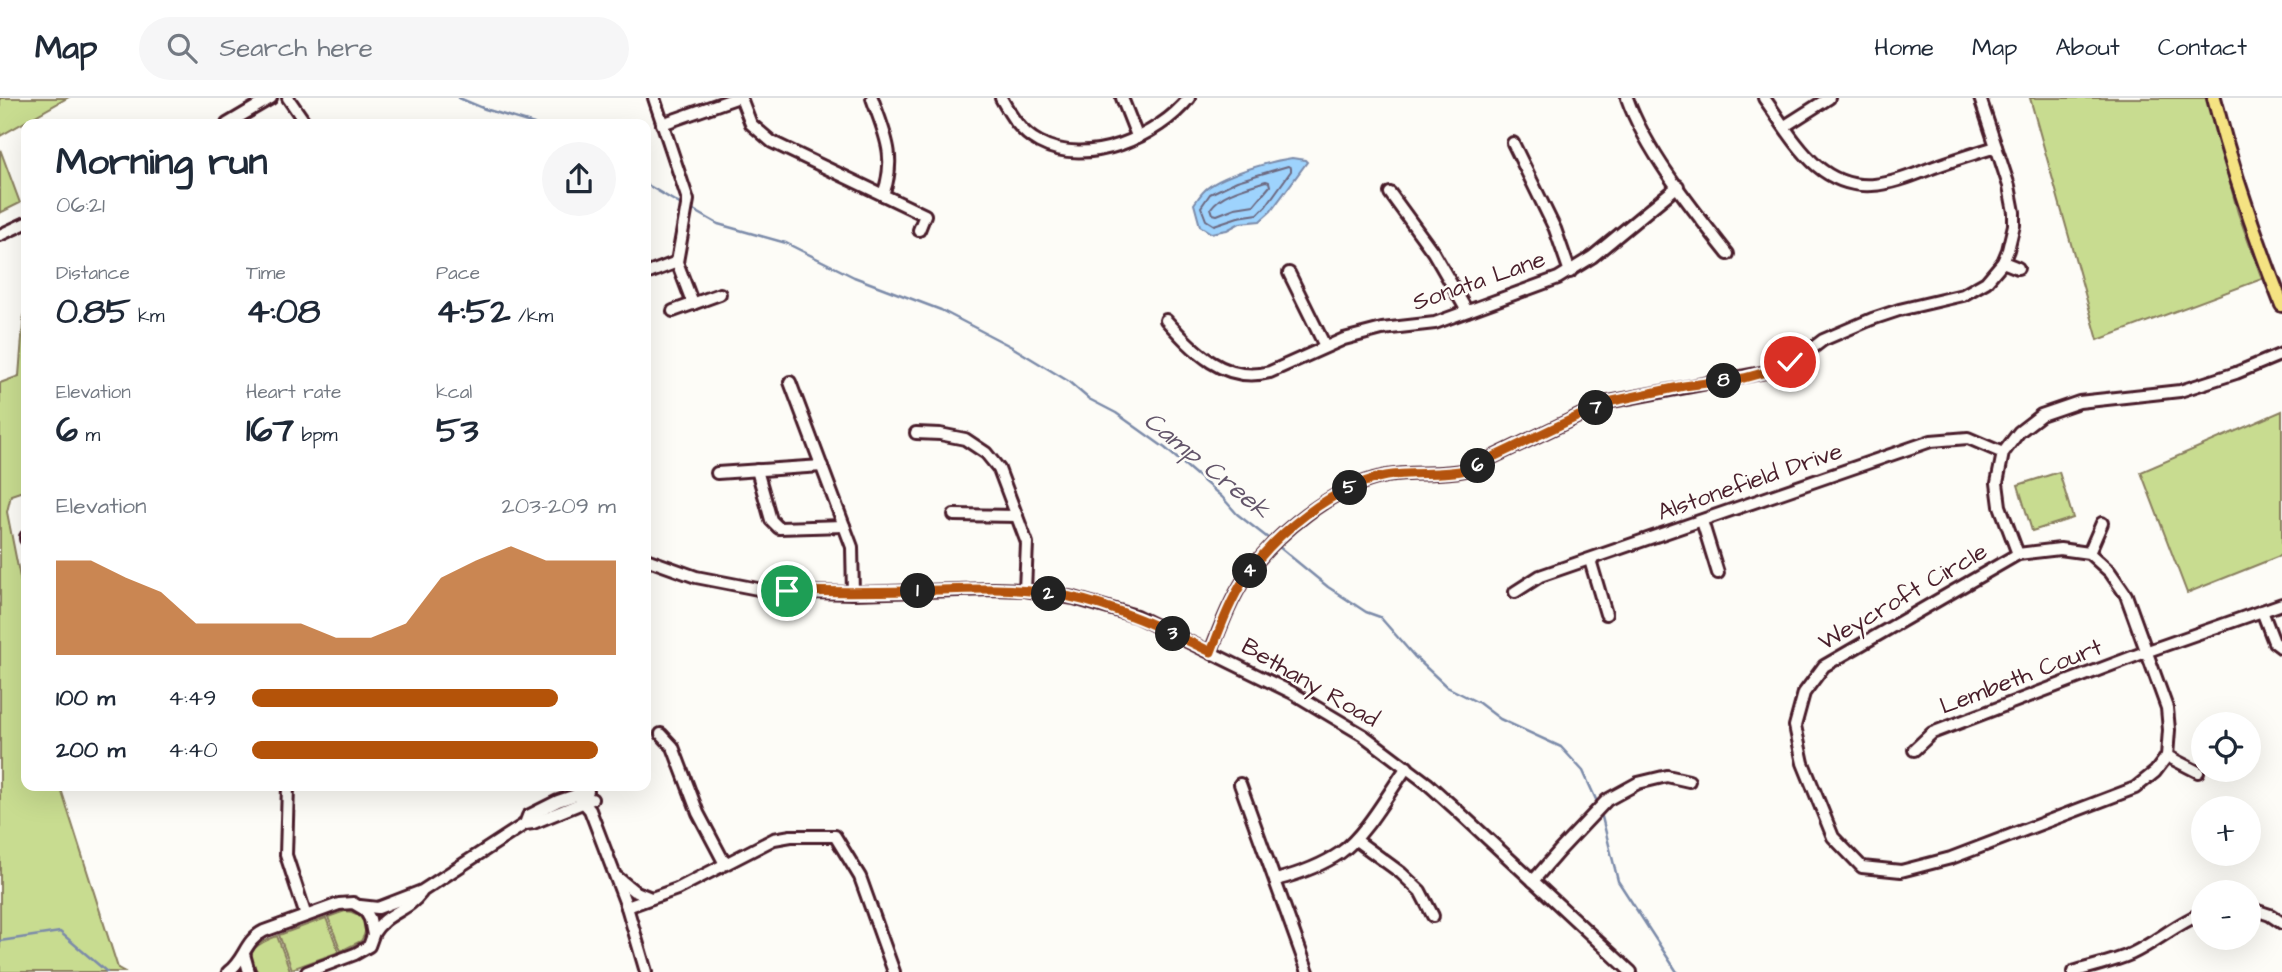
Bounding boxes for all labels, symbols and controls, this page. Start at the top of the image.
search box [139,17,629,80]
text: Map [35,25,97,71]
icon: search [163,29,201,67]
text: Search here [219,30,373,66]
text: Home [1874,31,1934,65]
text: Map [1972,31,2017,65]
text: About [2055,31,2120,65]
text: Contact [2158,31,2247,65]
text: Morning run [56,137,268,189]
button: share [542,142,616,216]
text: 06:21 [56,189,105,221]
street label: Sonata Lane [1408,242,1550,320]
text: Distance [56,260,130,287]
text: Time [246,260,286,287]
text: Pace [436,260,480,287]
text: 0.85 [56,287,130,336]
text: 4:08 [246,287,320,336]
text: 4:52 [436,287,510,336]
text: km [130,303,165,330]
text: /km [510,303,553,330]
pin [1760,332,1820,392]
icon: check [1771,343,1809,381]
pin: 8 [1706,364,1742,398]
text: 8 [1717,367,1730,394]
text: Elevation [56,379,131,406]
text: Heart rate [246,379,341,406]
text: kcal [436,379,472,406]
pin: 7 [1578,390,1614,426]
text: 7 [1590,394,1601,421]
water label: Camp Creek [1136,403,1279,528]
text: 6 [56,406,78,455]
text: 167 [246,406,294,455]
text: 53 [436,406,479,455]
text: m [78,422,100,449]
text: bpm [294,422,338,449]
street label: Alstonefield Drive [1653,434,1847,530]
pin: 6 [1460,448,1496,484]
text: 6 [1472,452,1483,479]
pin: 5 [1332,470,1368,506]
text: 5 [1343,474,1356,501]
text: Elevation [56,490,147,522]
text: 203–209 m [502,490,616,522]
street label: Weycroft Circle [1812,535,1994,660]
pin: 4 [1232,554,1268,588]
text: 4 [1243,557,1256,584]
pin [757,561,817,621]
icon: arrive [768,572,806,610]
pin: 1 [900,574,936,608]
pin: 2 [1032,576,1066,612]
text: 1 [916,577,919,604]
text: 2 [1043,580,1054,607]
pin: 3 [1156,616,1190,652]
text: 3 [1168,620,1177,647]
street label: Bethany Road [1234,630,1385,737]
street label: Lembeth Court [1935,630,2107,724]
text: 100 m [56,682,115,714]
text: 4:49 [168,682,216,714]
map controls [2191,712,2261,950]
button: locate [2191,712,2261,782]
text: 200 m [56,734,125,766]
text: 4:40 [168,734,218,766]
button: + [2191,796,2261,866]
button: − [2191,880,2261,950]

